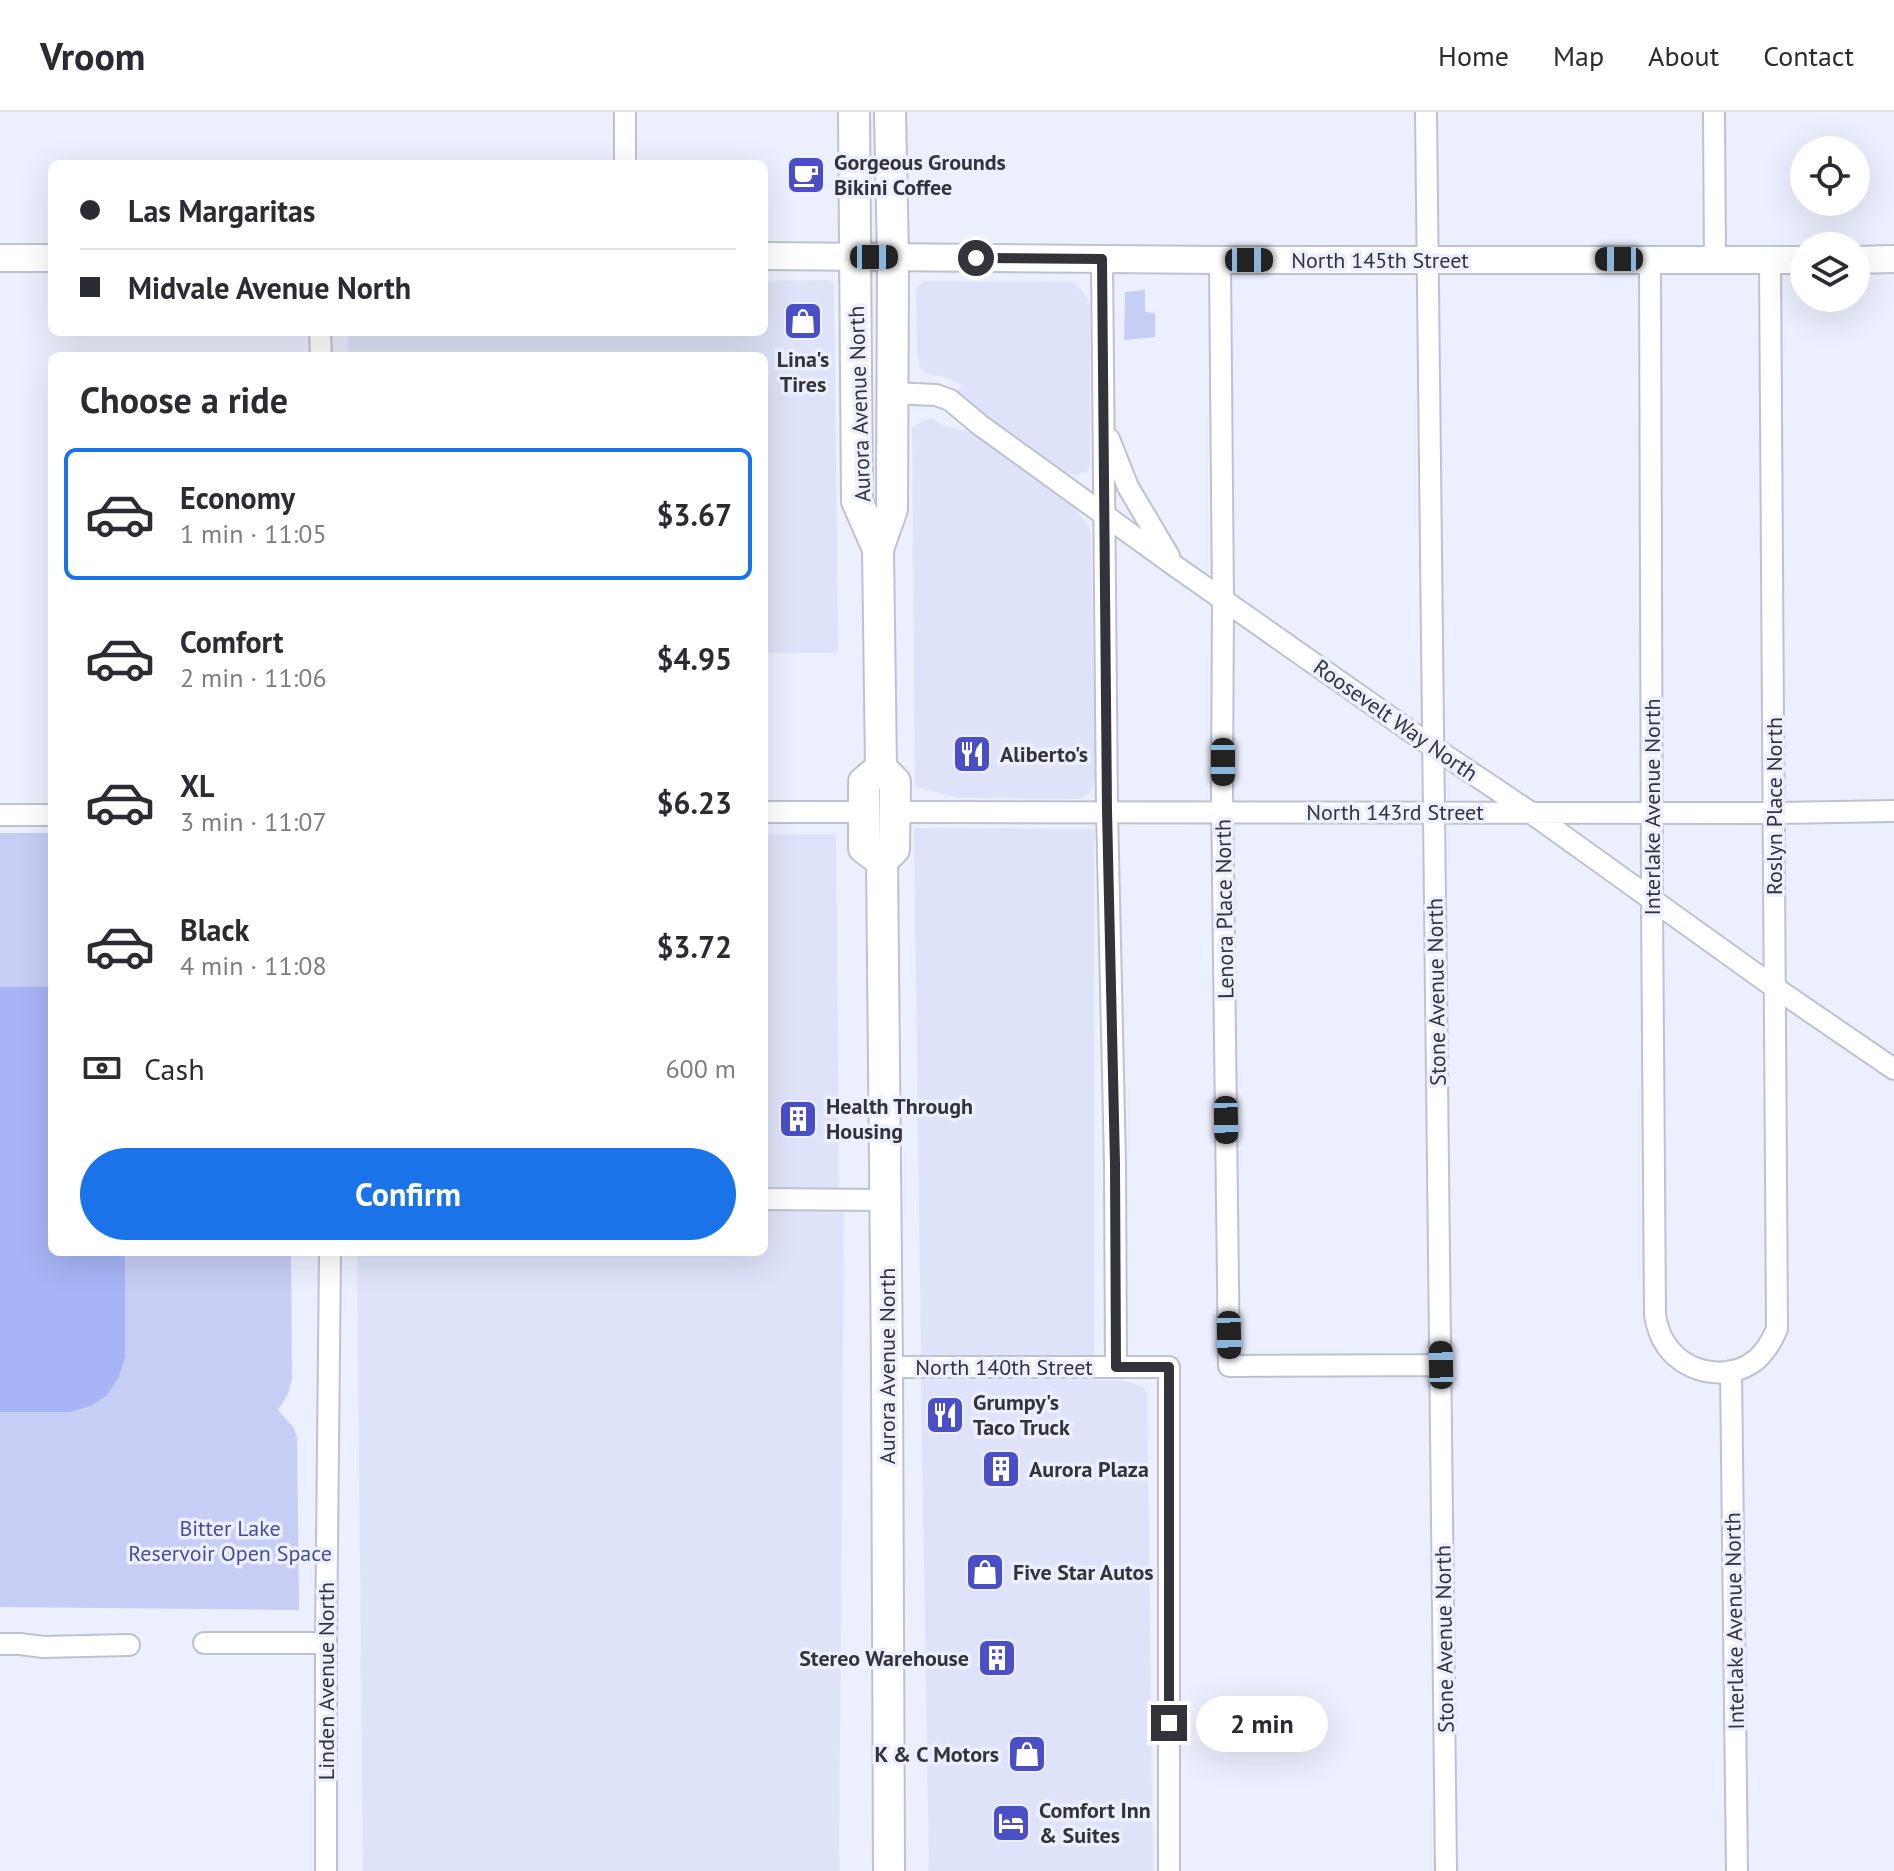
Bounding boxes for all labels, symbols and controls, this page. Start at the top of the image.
text: Vroom [40,31,145,80]
text: Home [1438,37,1509,74]
text: Map [1553,37,1604,74]
text: About [1648,37,1719,74]
text: Contact [1763,37,1854,74]
map controls [1790,136,1870,312]
button: locate [1790,136,1870,216]
place label: Gorgeous Grounds Bikini Coffee [834,148,1006,201]
cafe icon: Gorgeous Grounds Bikini Coffee [785,154,827,196]
text: Las Margaritas [128,191,316,230]
button: layers [1790,232,1870,312]
route start [958,240,994,276]
car [850,245,898,269]
street label: North 145th Street [1291,246,1469,274]
car [1595,247,1643,271]
car [1225,248,1273,272]
text: Midvale Avenue North [128,268,411,307]
shop icon: Lina's Tires [782,300,824,342]
street label: Aurora Avenue North [842,305,876,503]
place label: Lina's Tires [777,345,829,398]
text: Choose a ride [80,376,288,423]
icon: car [84,478,156,550]
text: Economy [180,478,295,517]
text: $3.67 [657,495,732,534]
text: 1 min · 11:05 [180,517,327,550]
icon: car [84,622,156,694]
text: Comfort [180,622,283,661]
text: $4.95 [657,639,732,678]
street label: Roosevelt Way North [1308,653,1484,787]
text: 2 min · 11:06 [180,661,327,694]
street label: Interlake Avenue North [1638,698,1666,916]
street label: Roslyn Place North [1760,717,1788,895]
restaurant icon: Aliberto's [951,733,993,775]
car [1211,738,1235,786]
place label: Aliberto's [1000,740,1088,768]
icon: car [84,766,156,838]
text: XL [180,766,214,805]
text: $6.23 [657,783,732,822]
street label: North 143rd Street [1306,798,1484,826]
text: 3 min · 11:07 [180,805,327,838]
street label: Lenora Place North [1208,819,1240,999]
street label: Stone Avenue North [1420,898,1452,1086]
icon: car [84,910,156,982]
text: Black [180,910,249,949]
text: $3.72 [657,927,732,966]
text: 4 min · 11:08 [180,949,327,982]
icon: cash [80,1046,124,1090]
text: Cash [144,1049,205,1088]
text: 600 m [665,1052,736,1085]
place label: Health Through Housing [826,1092,973,1145]
car [1214,1096,1238,1144]
building icon: Health Through Housing [777,1098,819,1140]
button: Confirm [80,1148,736,1240]
street label: Aurora Avenue North [873,1268,901,1464]
car [1217,1311,1241,1359]
car [1429,1341,1453,1389]
street label: North 140th Street [915,1353,1093,1381]
place label: Grumpy's Taco Truck [973,1388,1070,1441]
restaurant icon: Grumpy's Taco Truck [924,1394,966,1436]
building icon: Aurora Plaza [980,1448,1022,1490]
place label: Aurora Plaza [1029,1455,1149,1483]
street label: Interlake Avenue North [1718,1512,1750,1730]
park label: Bitter Lake Reservoir Open Space [128,1514,332,1567]
street label: Stone Avenue North [1428,1545,1460,1733]
shop icon: Five Star Autos [964,1551,1006,1593]
place label: Five Star Autos [1013,1558,1154,1586]
street label: Linden Avenue North [312,1582,340,1780]
building icon: Stereo Warehouse [976,1637,1018,1679]
place label: Stereo Warehouse [799,1644,969,1672]
callout: 2 min [1197,1695,1329,1751]
route end [1151,1705,1187,1741]
text: 2 min [1230,1707,1294,1740]
shop icon: K & C Motors [1006,1733,1048,1775]
place label: K & C Motors [874,1740,999,1768]
place label: Comfort Inn & Suites [1039,1796,1151,1849]
hotel icon: Comfort Inn & Suites [990,1802,1032,1844]

